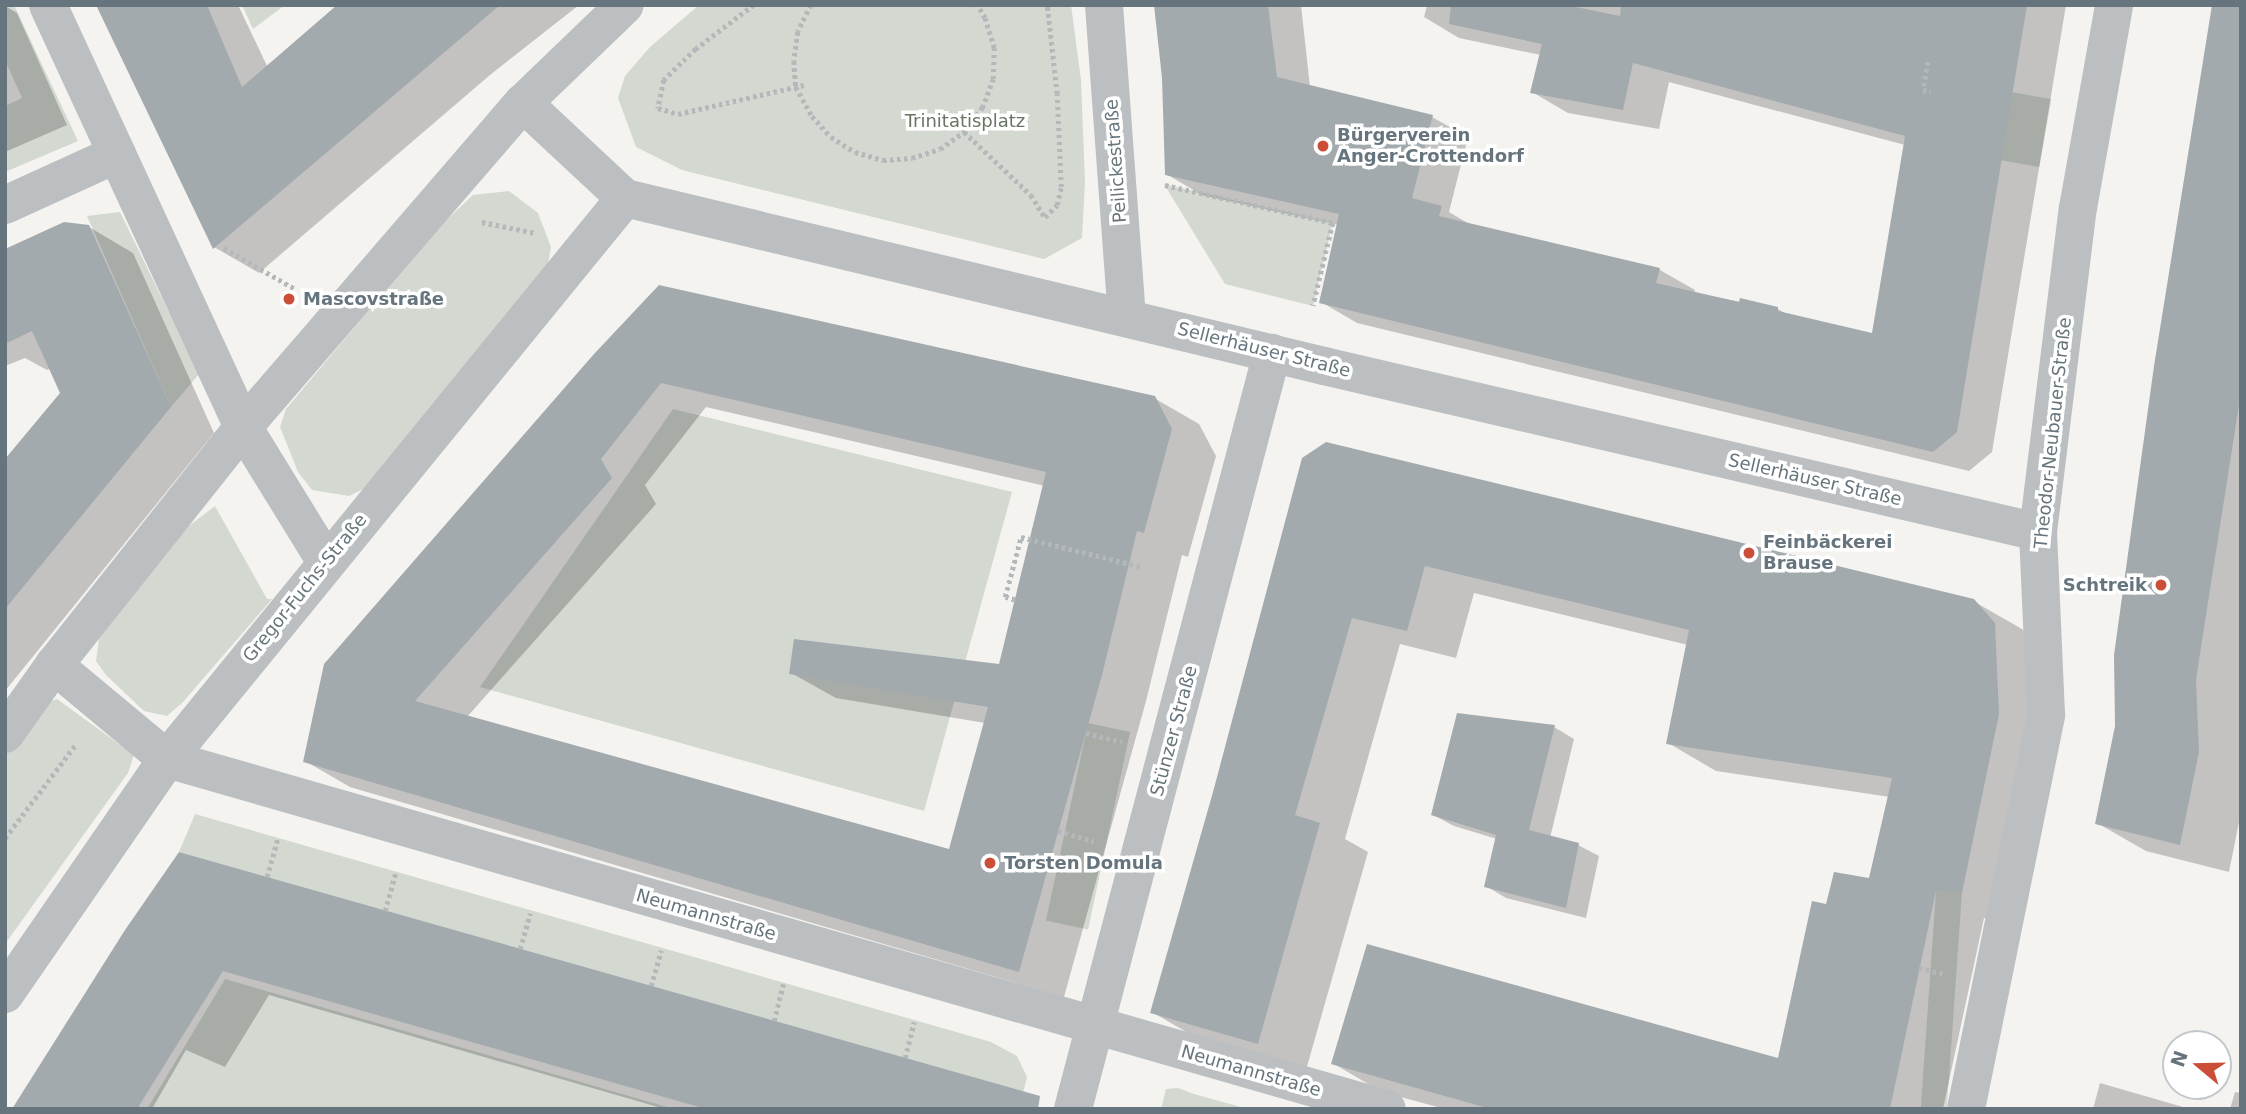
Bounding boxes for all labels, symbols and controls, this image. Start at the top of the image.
street label: Peilickestraße [1101,98,1131,224]
park label: Trinitatisplatz [905,110,1025,132]
place label: Bürgerverein Anger-Crottendorf [1337,125,1524,168]
marker: Bürgerverein Anger-Crottendorf [1315,138,1331,154]
place label: Mascovstraße [303,288,444,310]
marker: Mascovstraße [281,291,297,307]
street label: Theodor-Neubauer-Straße [2030,316,2076,550]
street label: Sellerhäuser Straße [1175,318,1353,382]
street label: Sellerhäuser Straße [1726,450,1904,510]
street label: Gregor-Fuchs-Straße [239,510,371,666]
place label: Feinbäckerei Brause [1763,532,1892,574]
marker: Feinbäckerei Brause [1741,545,1757,561]
place label: Schtreik [2063,574,2147,596]
marker: Schtreik [2153,577,2169,593]
street label: Stünzer Straße [1146,663,1202,799]
place label: Torsten Domula [1004,852,1163,874]
marker: Torsten Domula [982,855,998,871]
street label: Neumannstraße [634,885,778,945]
north arrow [2162,1030,2232,1100]
street label: Neumannstraße [1179,1041,1323,1101]
text: N [2166,1048,2192,1070]

